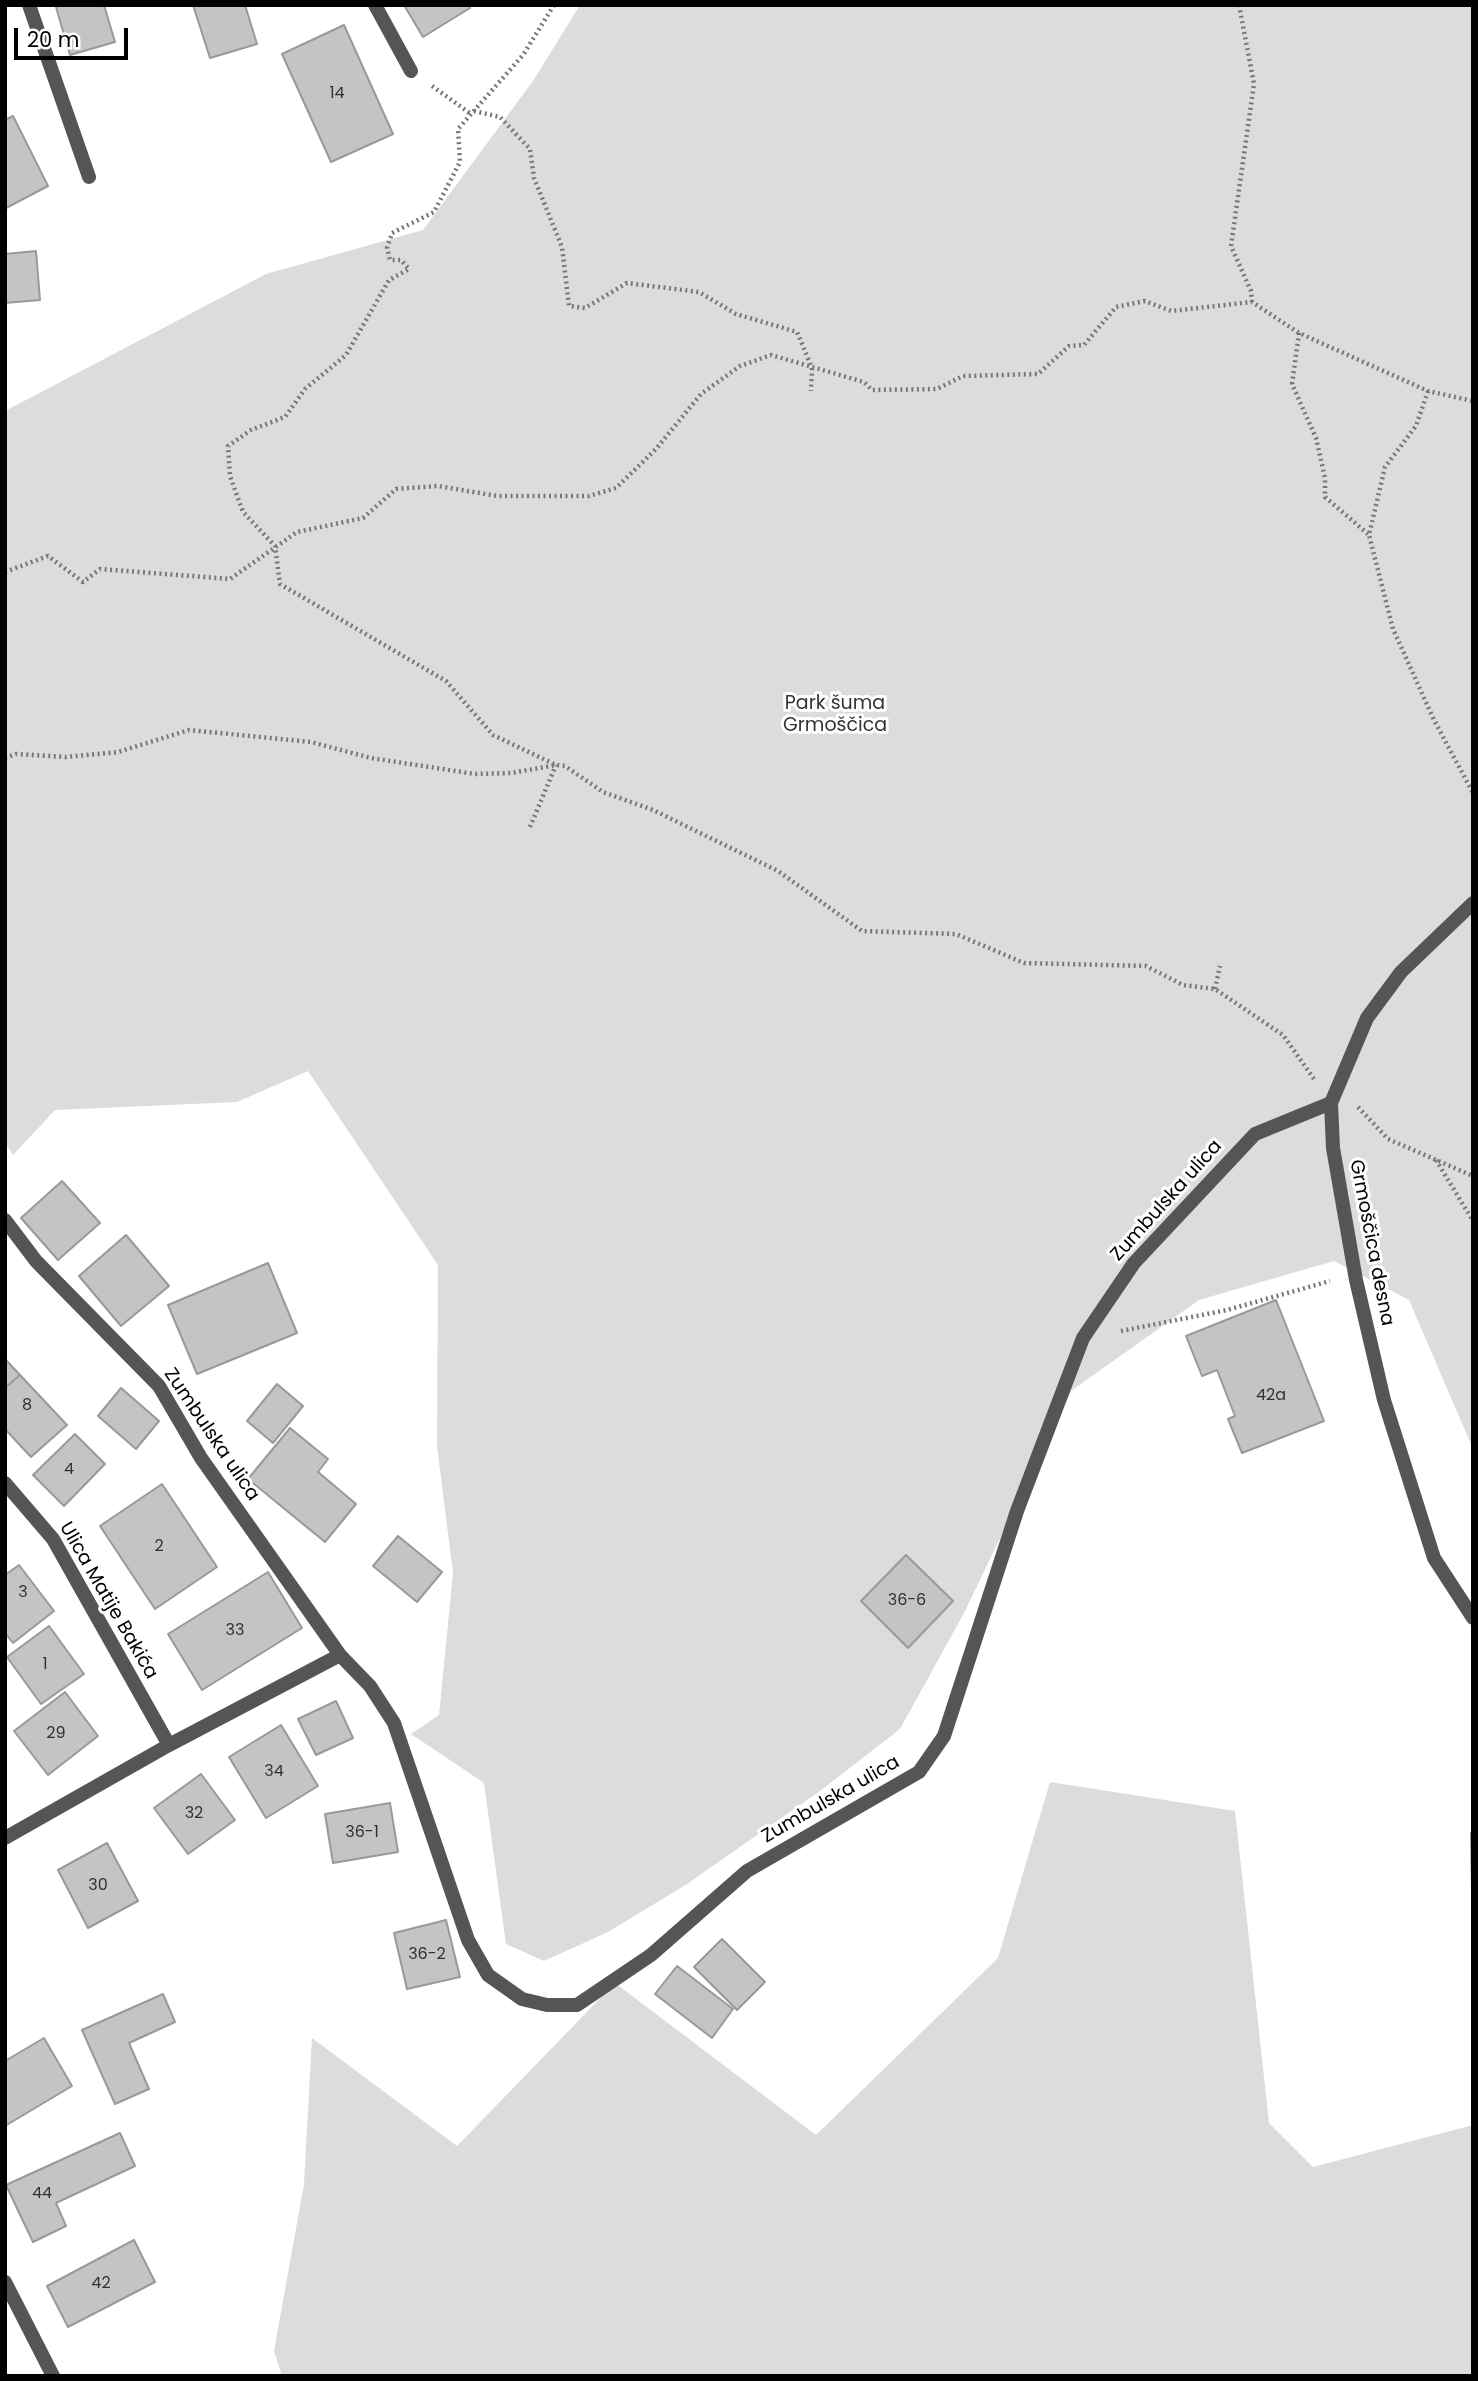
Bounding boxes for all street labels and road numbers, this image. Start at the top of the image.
street label: Zumbulska ulica [1107,1136,1227,1266]
street label: Grmoščica desna [1344,1158,1398,1328]
street label: Zumbulska ulica [158,1364,264,1506]
street label: Ulica Matije Bakića [54,1519,162,1683]
street label: Zumbulska ulica [758,1751,904,1849]

